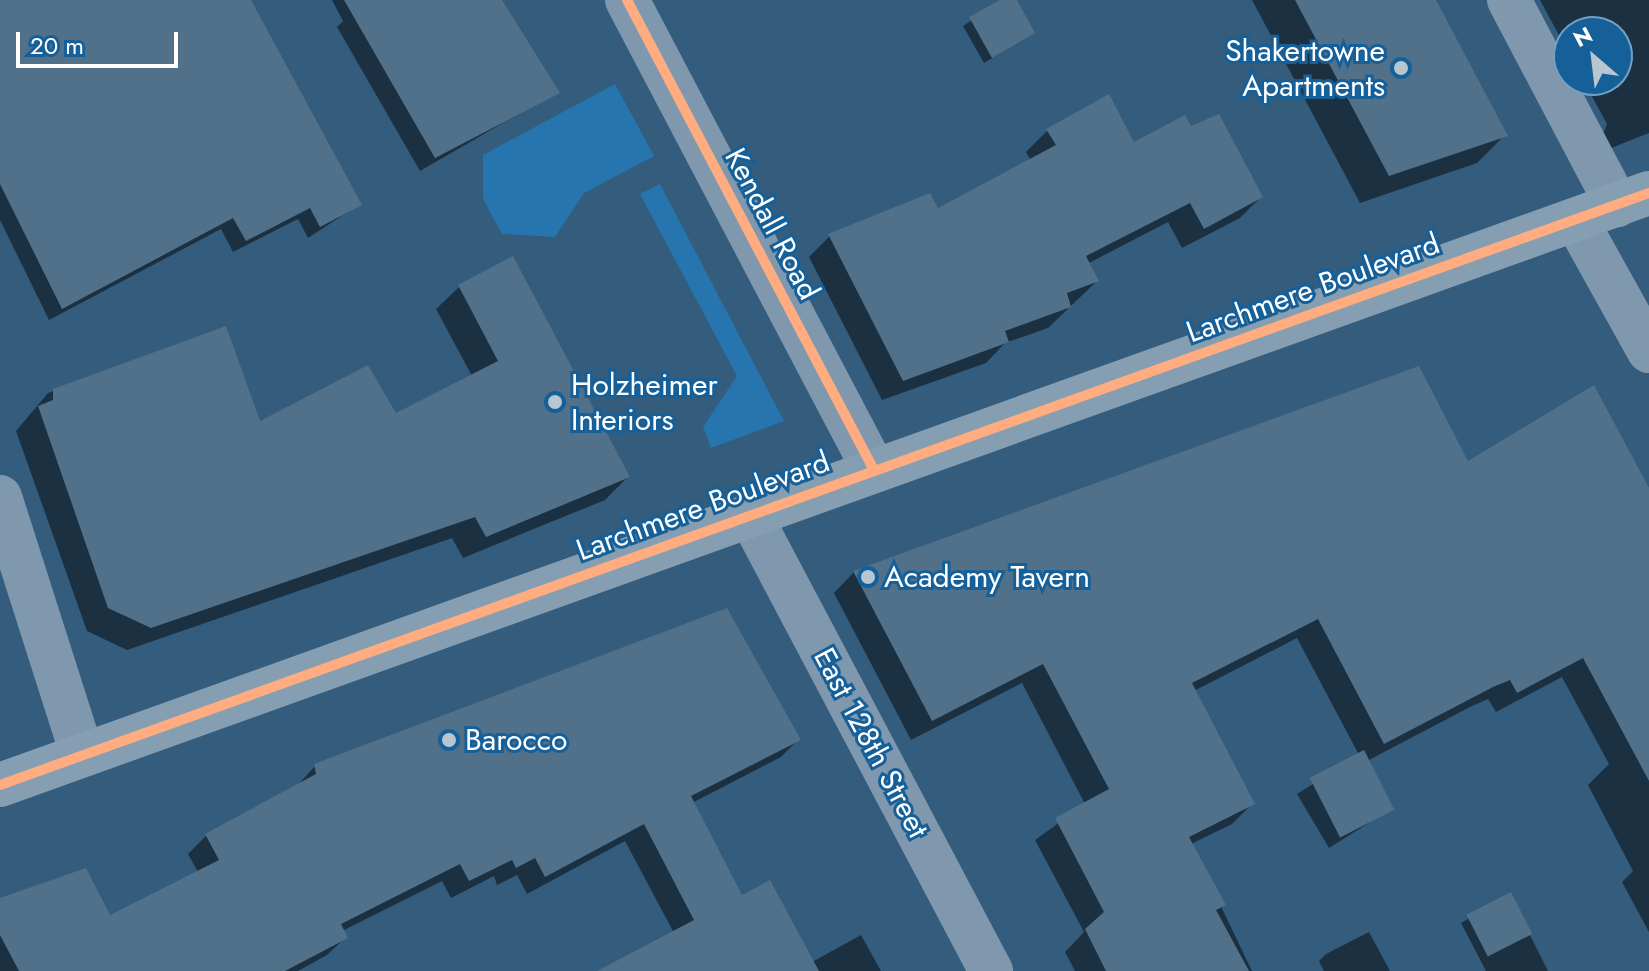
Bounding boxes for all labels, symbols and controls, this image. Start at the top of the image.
scale bar [20,16,182,66]
north arrow [1553,16,1633,96]
text: N [1567,18,1598,55]
text: 20 m [30,28,84,63]
place label: Shakertowne Apartments [1225,33,1385,104]
marker: Shakertowne Apartments [1392,59,1410,77]
street label: Kendall Road [717,142,827,306]
street label: Larchmere Boulevard [1181,225,1445,351]
place label: Holzheimer Interiors [571,367,718,438]
marker: Holzheimer Interiors [546,393,564,411]
street label: Larchmere Boulevard [571,443,835,569]
place label: Academy Tavern [884,559,1090,595]
marker: Academy Tavern [859,568,877,586]
street label: East 128th Street [806,642,936,844]
place label: Barocco [465,722,567,758]
marker: Barocco [440,731,458,749]

